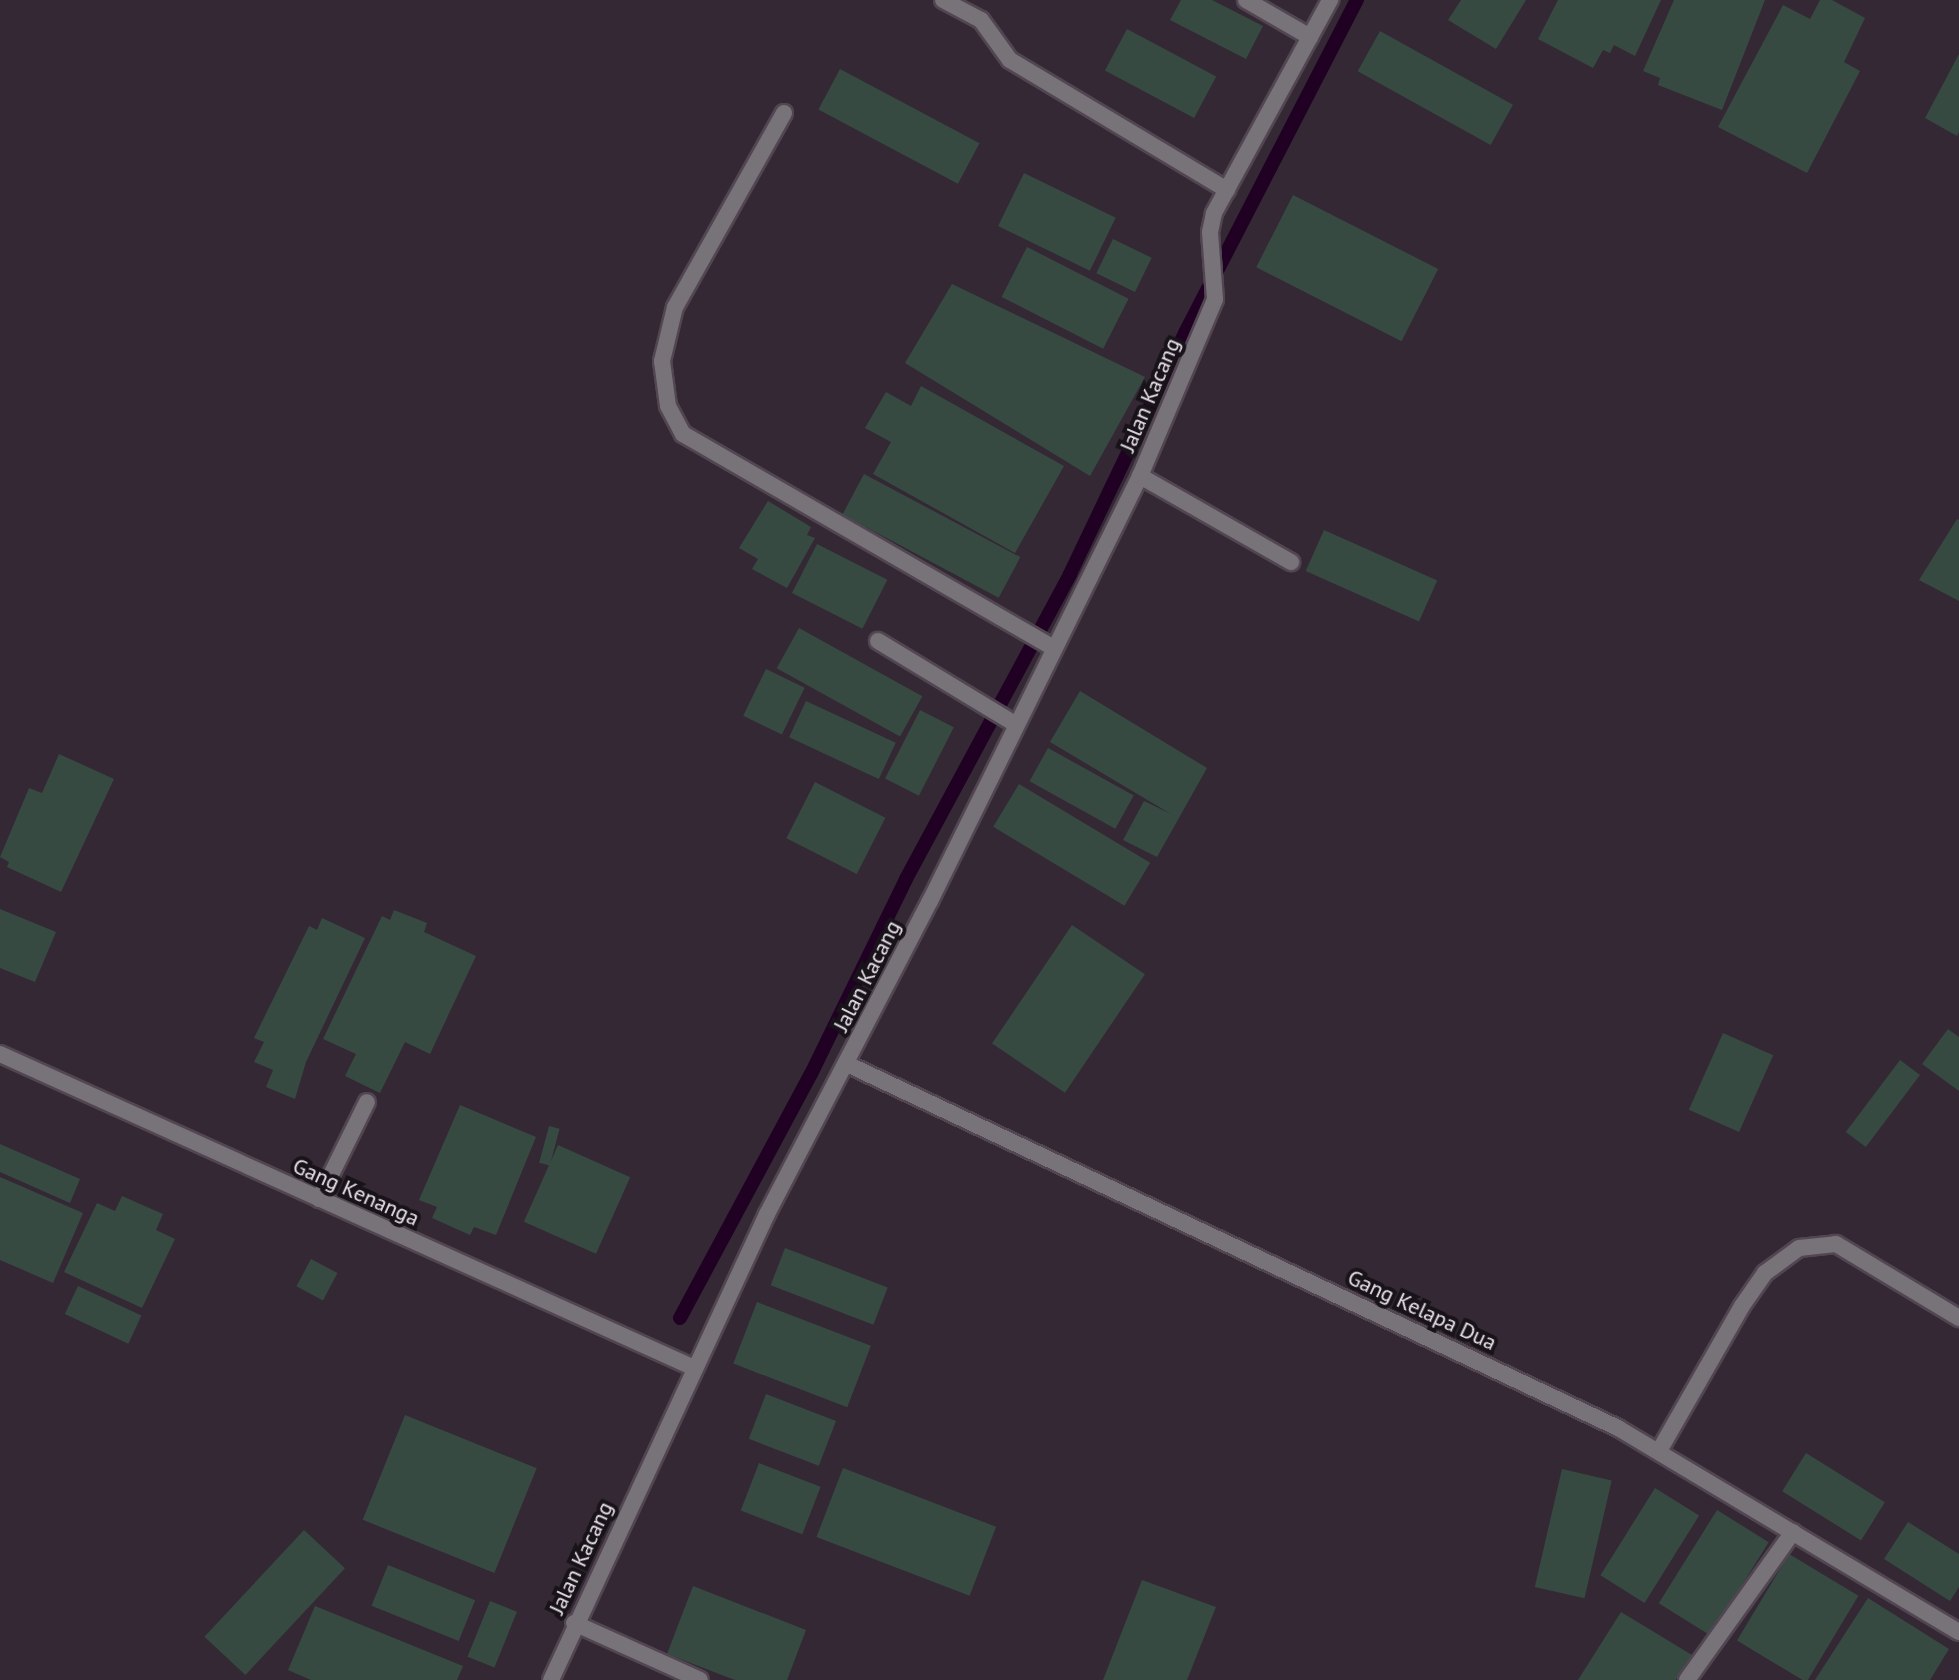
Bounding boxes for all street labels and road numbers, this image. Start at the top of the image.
street label: Jalan Kacang [1114,334,1186,456]
street label: Jalan Kacang [828,916,906,1036]
street label: Gang Kenanga [289,1152,423,1232]
street label: Gang Kelapa Dua [1344,1264,1500,1356]
street label: Jalan Kacang [543,1498,619,1618]

